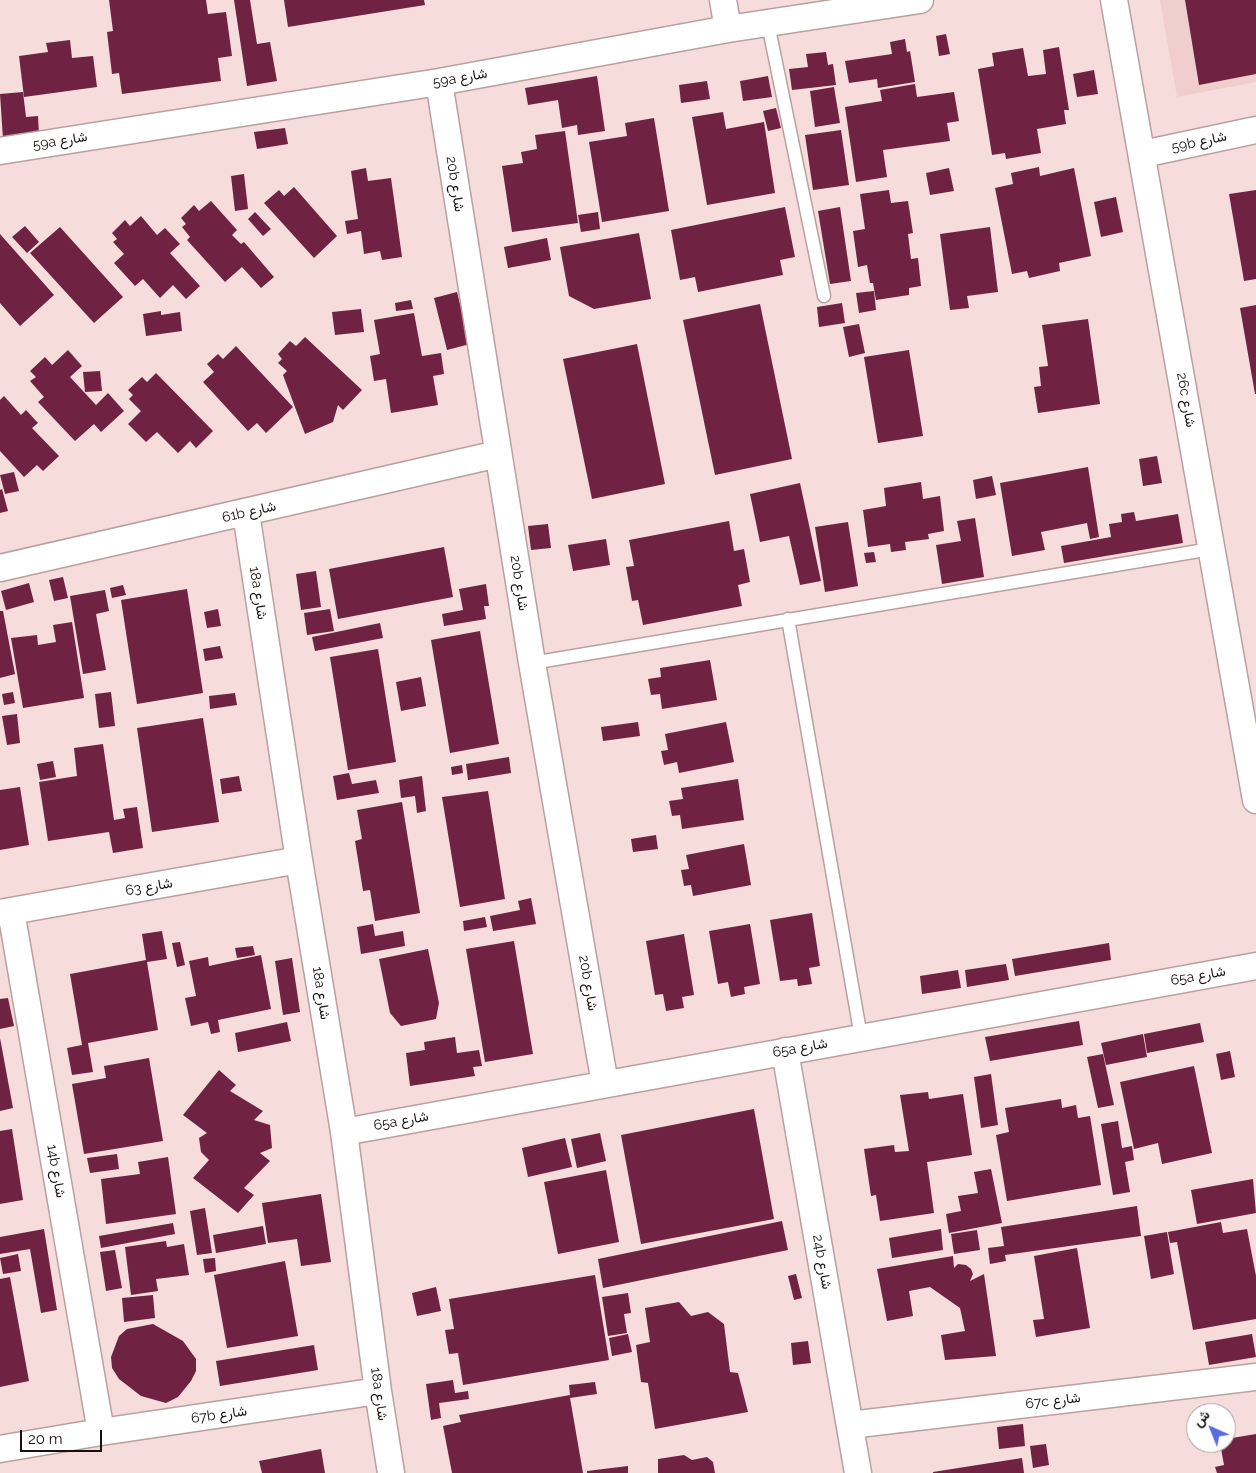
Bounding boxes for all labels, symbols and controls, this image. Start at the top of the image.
street label: 59a شارع [431,65,489,91]
street label: 59a شارع [31,128,89,154]
street label: 59b شارع [1170,128,1228,156]
street label: 20b شارع [442,155,468,213]
street label: 26c شارع [1173,371,1199,429]
street label: 61b شارع [220,498,278,526]
street label: 20b شارع [506,554,532,612]
street label: 18a شارع [246,565,270,621]
street label: شارع 63 [124,875,174,899]
street label: 20b شارع [575,954,601,1012]
street label: 65a شارع [1169,963,1227,989]
street label: 18a شارع [309,965,333,1021]
street label: 65a شارع [771,1035,829,1061]
street label: 65a شارع [372,1108,430,1134]
street label: 14b شارع [43,1143,69,1199]
street label: 24b شارع [809,1233,835,1291]
street label: 18a شارع [367,1366,391,1422]
street label: 67c شارع [1025,1389,1081,1413]
street label: 67b شارع [190,1403,248,1427]
north arrow [1186,1403,1236,1453]
text: ش [1190,1406,1213,1430]
scale bar [22,1420,105,1452]
text: 20 m [28,1430,63,1448]

